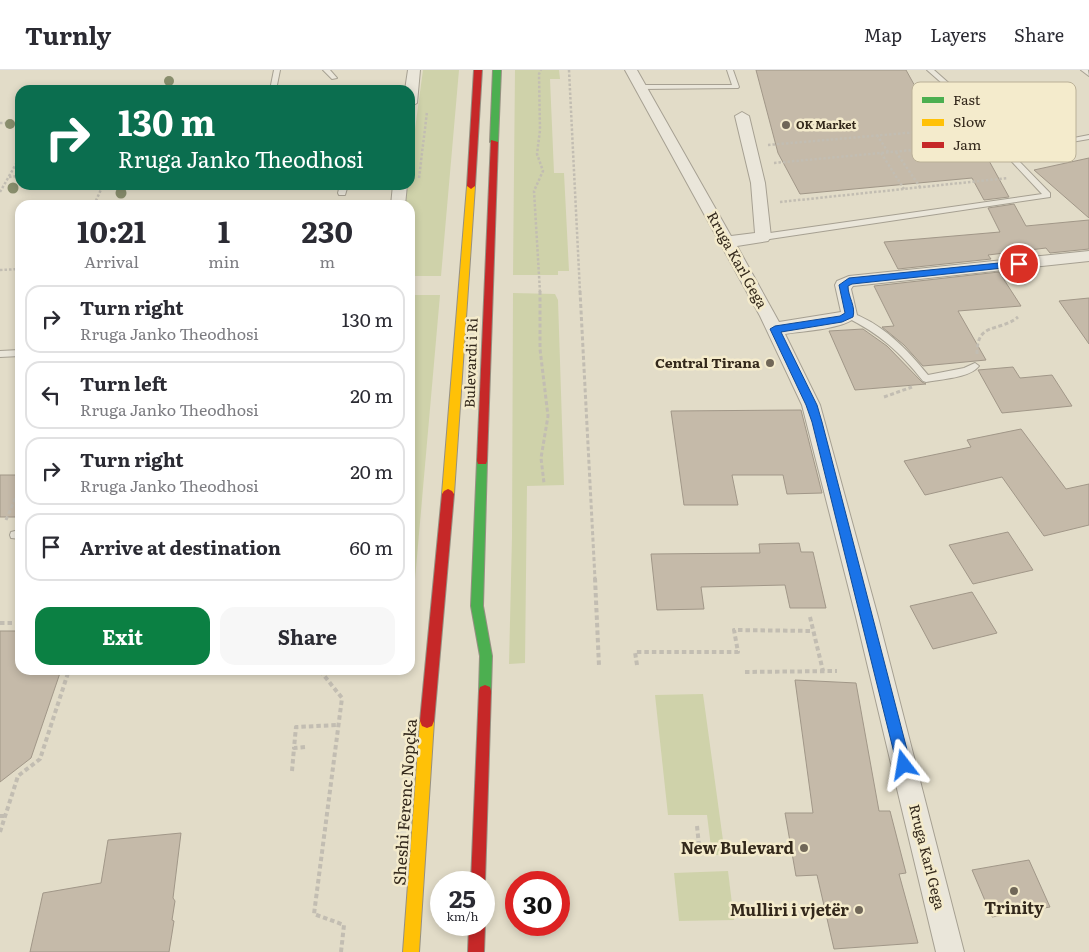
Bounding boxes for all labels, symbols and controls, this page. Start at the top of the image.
text: Turnly [25,17,111,52]
text: Map [864,21,902,48]
text: Layers [930,21,986,48]
text: Share [1014,21,1064,48]
legend [912,82,1076,162]
text: Fast [953,89,981,109]
text: 130 m [118,95,215,147]
icon: right [35,105,100,170]
text: Slow [953,111,986,131]
place label: OK Market [796,116,856,132]
marker: OK Market [780,119,792,131]
text: Jam [953,134,982,154]
text: Rruga Janko Theodhosi [118,142,364,175]
street label: Rruga Karl Gega [703,207,773,312]
text: 10:21 [77,208,146,252]
text: 1 [218,208,230,252]
text: 230 [302,208,353,252]
pin [998,243,1040,285]
text: Arrival [84,249,139,273]
text: min [208,249,240,273]
text: m [320,249,335,273]
icon: arrive [1005,250,1033,278]
text: Turn right [80,293,184,321]
icon: right [37,305,65,333]
text: 130 m [342,305,393,333]
street label: Bulevardi i Ri [458,317,482,408]
text: Rruga Janko Theodhosi [80,321,259,345]
place label: Central Tirana [655,352,761,372]
marker: Central Tirana [764,357,776,369]
text: Turn left [80,369,167,397]
icon: left [37,381,65,409]
text: 20 m [350,381,393,409]
text: Rruga Janko Theodhosi [80,397,259,421]
text: Turn right [80,445,184,473]
icon: right [37,457,65,485]
text: 20 m [350,457,393,485]
text: Rruga Janko Theodhosi [80,473,259,497]
icon: arrive [37,533,65,561]
text: Arrive at destination [80,533,281,561]
text: 60 m [350,533,393,561]
button: Exit [35,607,210,665]
button: Share [220,607,395,665]
street label: Sheshi Ferenc Nopçka [386,717,422,886]
position arrow [877,738,929,790]
street label: Rruga Karl Gega [905,802,951,912]
place label: New Bulevard [681,835,794,859]
marker: New Bulevard [798,842,810,854]
speed limit sign: 30 [505,871,570,936]
text: 25 [449,879,476,916]
marker: Trinity [1008,885,1020,897]
place label: Trinity [984,895,1044,919]
place label: Mulliri i vjetër [730,897,849,921]
marker: Mulliri i vjetër [853,904,865,916]
text: km/h [447,907,478,925]

